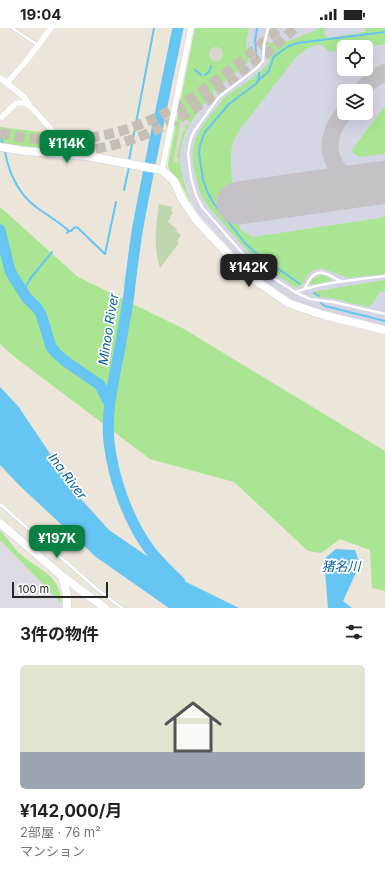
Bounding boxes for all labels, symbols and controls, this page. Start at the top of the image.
text: 19:04 [20,5,61,24]
map controls [337,40,373,120]
button: locate [337,40,373,76]
button: layers [337,84,373,120]
pin: ¥114K [39,130,95,164]
text: ¥114K [49,135,85,151]
pin: ¥142K [221,254,277,288]
text: ¥142K [229,259,269,275]
water label: Minoo River [94,291,122,366]
water label: Ina River [45,450,91,503]
pin: ¥197K [29,525,85,559]
text: ¥197K [38,530,76,546]
water label: 猪名川 [321,558,362,574]
scale bar [12,580,108,599]
text: 100 m [18,582,49,596]
icon: filters [343,621,365,643]
text: 3件の物件 [20,624,99,644]
icon: home [157,691,229,763]
text: ¥142,000/月 [20,801,122,821]
text: 2部屋 · 76 m² [20,824,101,840]
text: マンション [20,843,85,859]

